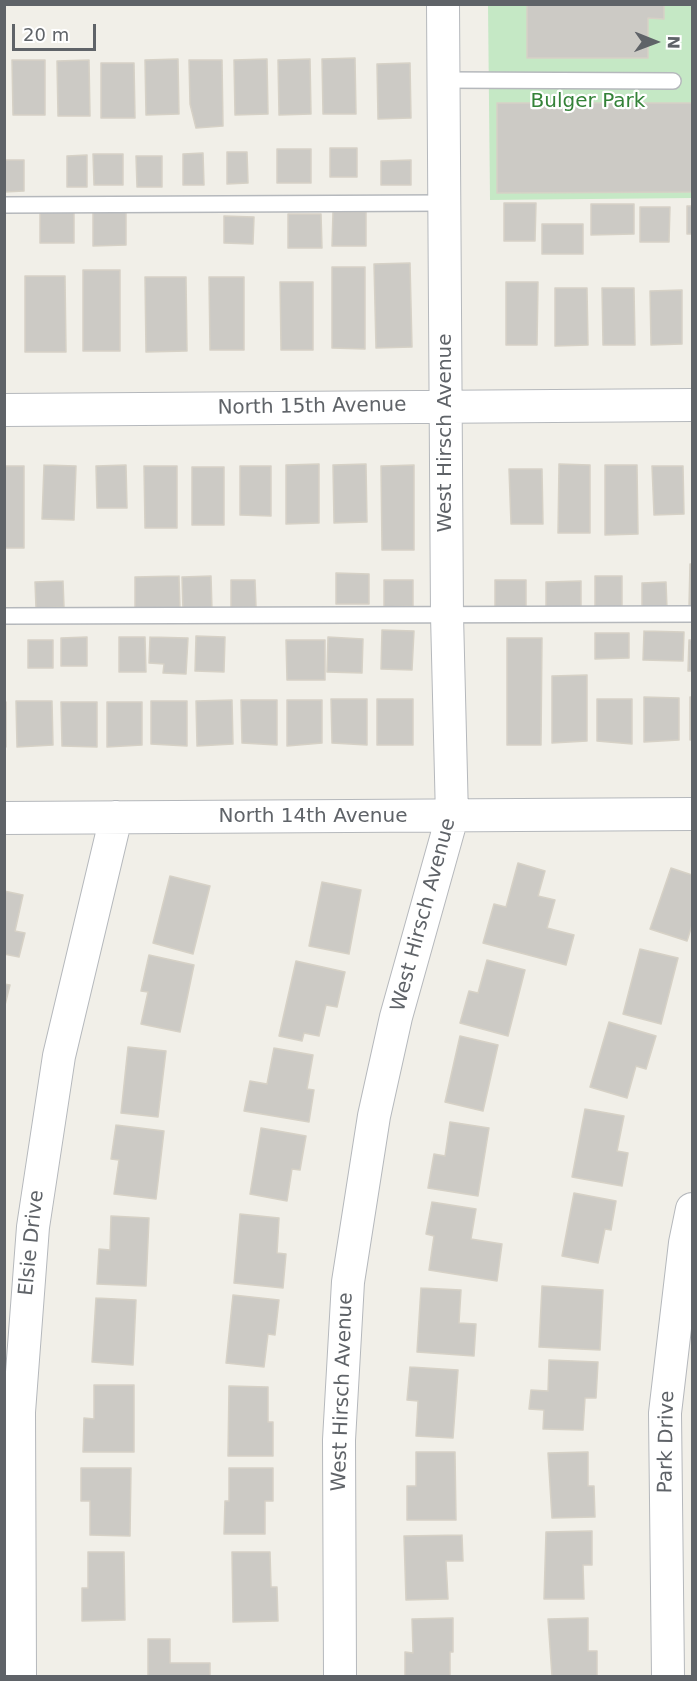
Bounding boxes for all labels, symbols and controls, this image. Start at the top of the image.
scale bar [15,12,99,50]
north arrow [625,12,685,72]
text: 20 m [23,24,69,45]
text: N [664,35,683,49]
park label: Bulger Park [531,90,645,114]
street label: West Hirsch Avenue [434,333,458,533]
street label: North 15th Avenue [217,393,407,421]
street label: North 14th Avenue [219,805,407,829]
street label: West Hirsch Avenue [387,816,461,1014]
street label: Elsie Drive [15,1189,49,1297]
street label: West Hirsch Avenue [328,1292,358,1492]
street label: Park Drive [654,1390,680,1494]

